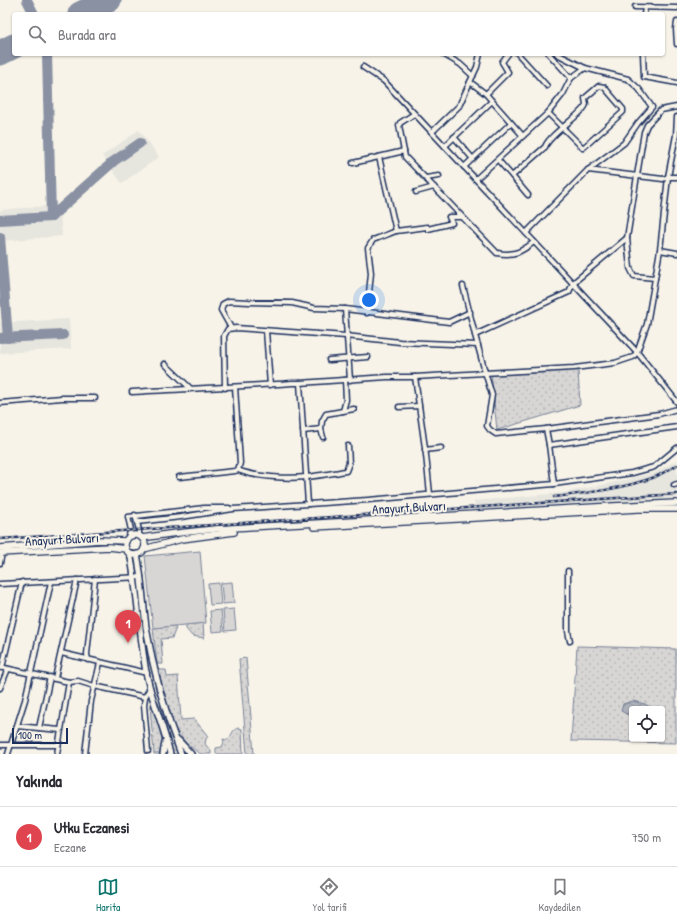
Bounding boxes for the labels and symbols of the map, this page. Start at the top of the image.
your location [359,290,379,310]
street label: Anayurt Bulvarı [372,496,446,518]
street label: Anayurt Bulvarı [25,528,99,550]
pin: 1 [115,610,141,643]
scale bar [12,726,68,745]

